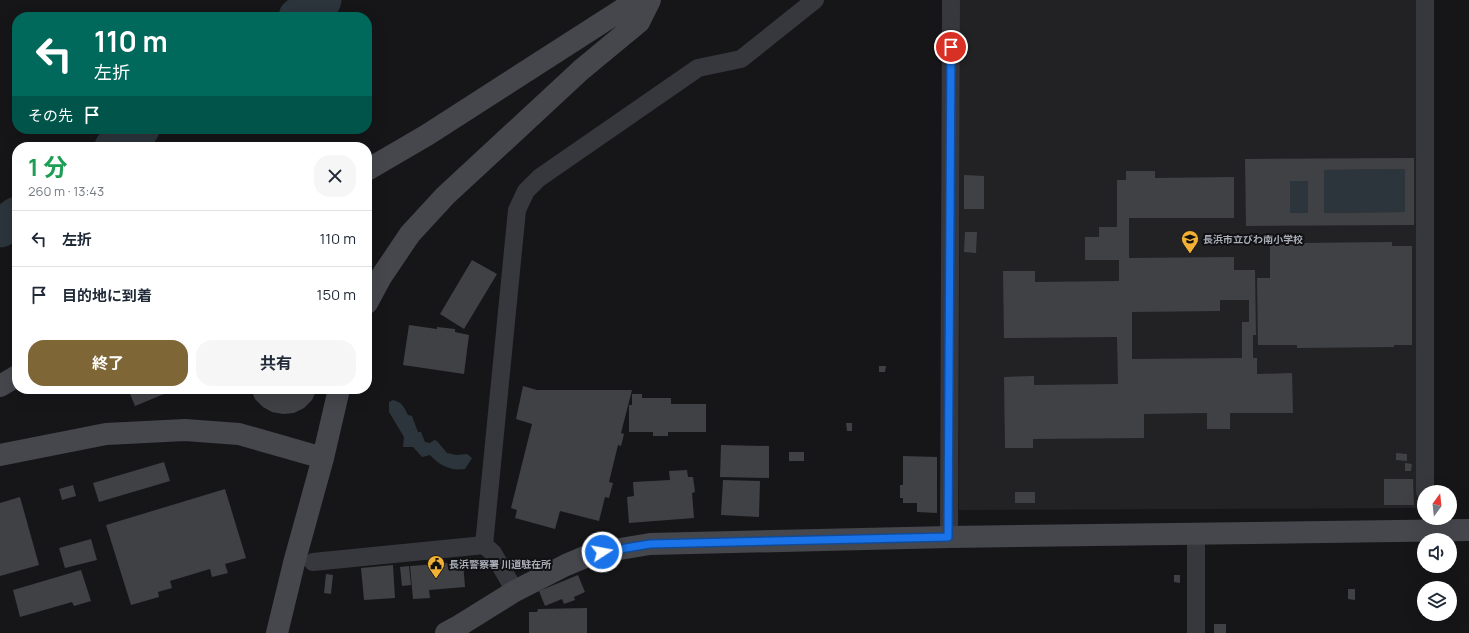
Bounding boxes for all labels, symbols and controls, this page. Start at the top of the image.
text: 110 m [94,22,168,60]
icon: left [28,28,80,80]
pin [934,30,968,64]
icon: arrive [940,36,962,58]
text: 左折 [94,60,130,84]
icon: arrive [81,104,103,126]
text: その先 [28,105,73,126]
text: 1 分 [28,150,67,183]
button: close [314,155,356,197]
text: 260 m · 13:43 [28,182,104,200]
icon: left [28,228,50,250]
text: 110 m [319,228,356,249]
text: 左折 [62,229,92,250]
school or university icon: 長浜市立びわ南小学校 [1180,229,1200,254]
place label: 長浜市立びわ南小学校 [1203,232,1303,246]
icon: arrive [28,284,50,306]
text: 150 m [317,284,356,305]
text: 目的地に到着 [62,285,152,306]
button: 終了 [28,340,188,386]
button: 共有 [196,340,356,386]
north arrow [1417,485,1457,525]
map controls [1417,485,1457,621]
position arrow [581,531,623,573]
button: sound [1417,533,1457,573]
public building icon: 長浜警察署 川道駐在所 [426,554,446,579]
place label: 長浜警察署 川道駐在所 [449,557,551,571]
button: layers [1417,581,1457,621]

